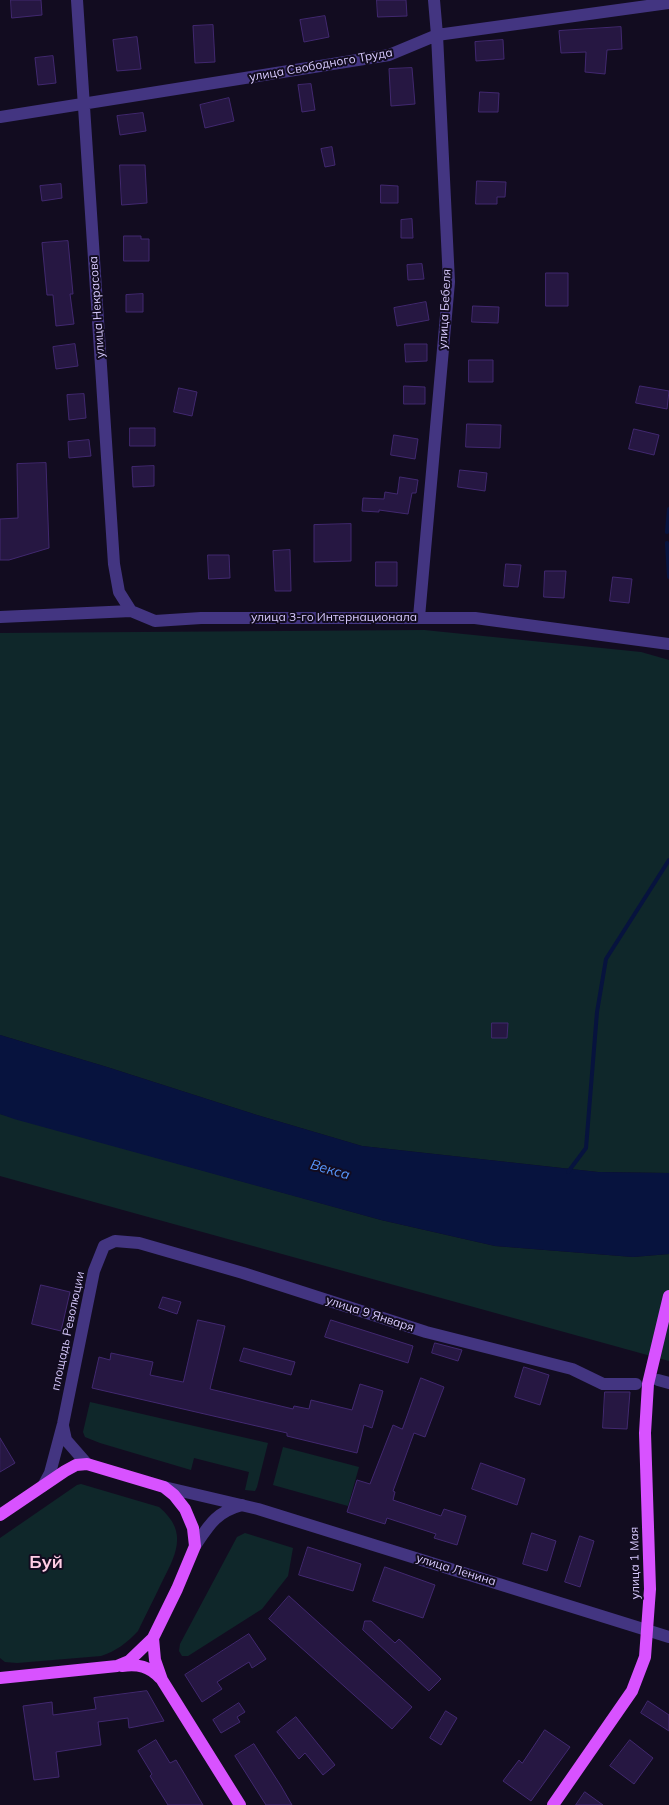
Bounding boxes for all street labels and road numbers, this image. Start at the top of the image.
street label: улица Свободного Труда [248,45,394,85]
street label: улица Некрасова [86,256,108,358]
street label: улица Бебеля [436,269,454,349]
street label: улица 3-го Интернационала [251,610,417,624]
street label: площадь Революции [48,1270,88,1392]
street label: улица 9 Января [324,1293,416,1335]
street label: улица 1 Мая [627,1527,643,1599]
street label: улица Ленина [414,1551,498,1589]

